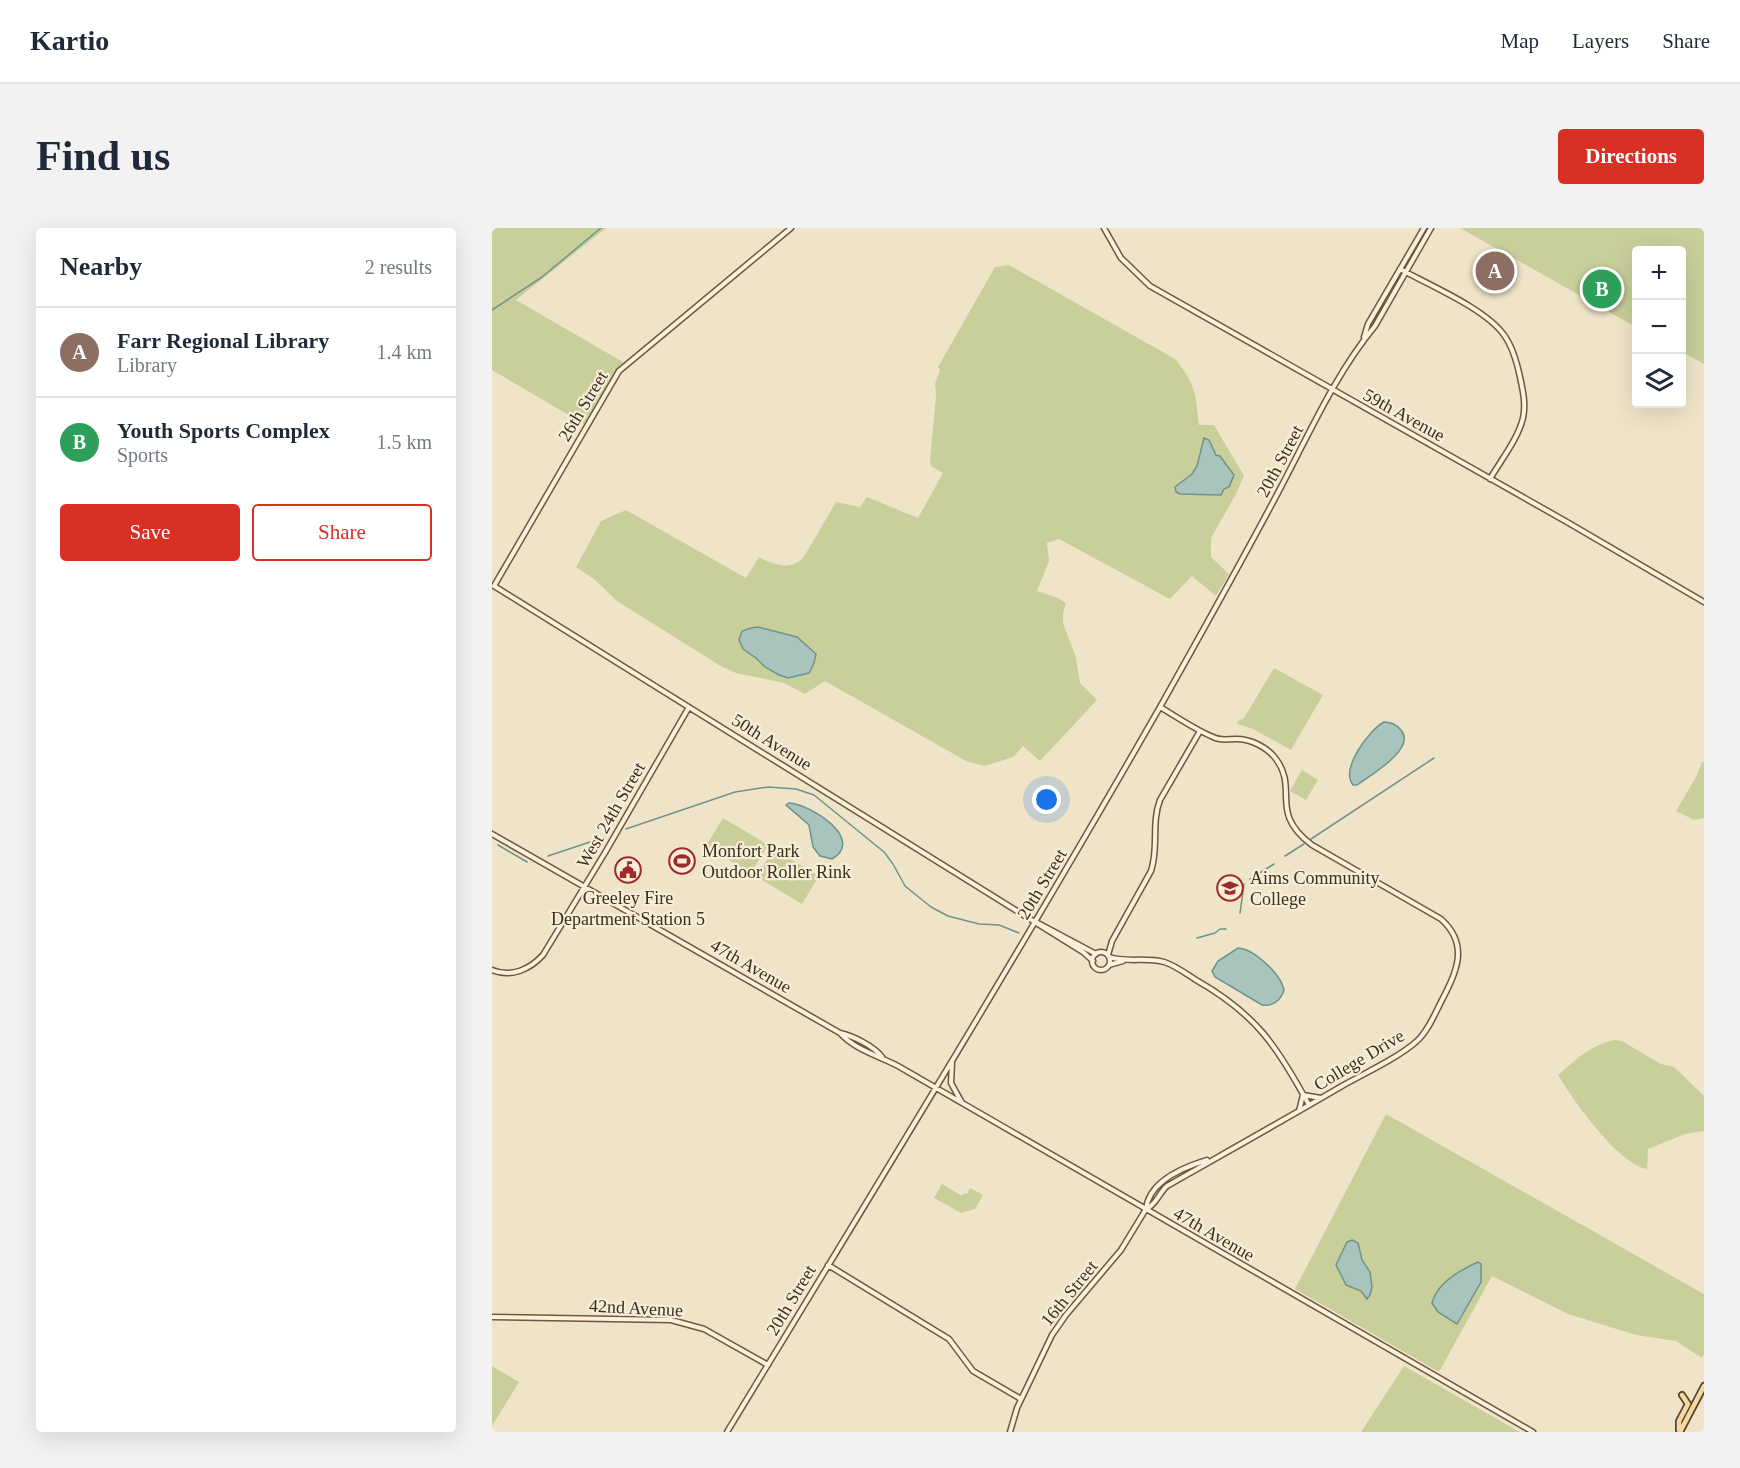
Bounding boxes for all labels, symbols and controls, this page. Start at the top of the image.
text: Kartio [30,25,109,56]
text: Map [1501,29,1539,53]
text: Layers [1572,29,1629,53]
text: Share [1662,29,1710,53]
button: Directions [1558,129,1704,184]
text: Find us [36,133,170,179]
map controls [1632,246,1686,408]
button: + [1632,246,1686,300]
pin: A [1476,248,1514,294]
text: Nearby [60,252,142,281]
text: 2 results [365,256,432,278]
pin: B [1582,266,1622,312]
button: − [1632,300,1686,354]
text: Farr Regional Library [117,328,329,353]
text: A [72,341,87,363]
text: 1.4 km [376,341,432,363]
text: Library [117,354,177,376]
button: layers [1632,354,1686,408]
street label: 26th Street [554,367,612,445]
street label: 59th Avenue [1360,384,1448,446]
text: Youth Sports Complex [117,418,330,443]
street label: 20th Street [1253,422,1307,500]
text: B [73,431,86,453]
text: 1.5 km [376,431,432,453]
text: Sports [117,444,168,466]
button: Save [60,504,240,561]
button: Share [252,504,432,561]
street label: 50th Avenue [728,710,816,774]
street label: West 24th Street [573,759,649,871]
your location [1032,785,1061,814]
place label: Monfort Park Outdoor Roller Rink [702,841,851,882]
street label: 20th Street [1013,845,1071,923]
sports icon: Monfort Park Outdoor Roller Rink [667,846,697,876]
public building icon: Greeley Fire Department Station 5 [613,855,643,885]
place label: Aims Community College [1250,868,1380,909]
school or university icon: Aims Community College [1215,873,1245,903]
place label: Greeley Fire Department Station 5 [551,888,705,929]
street label: 47th Avenue [707,935,795,997]
street label: College Drive [1310,1025,1408,1095]
street label: 47th Avenue [1170,1203,1258,1265]
street label: 16th Street [1037,1256,1101,1330]
street label: 20th Street [762,1261,820,1339]
street label: 42nd Avenue [588,1296,684,1320]

